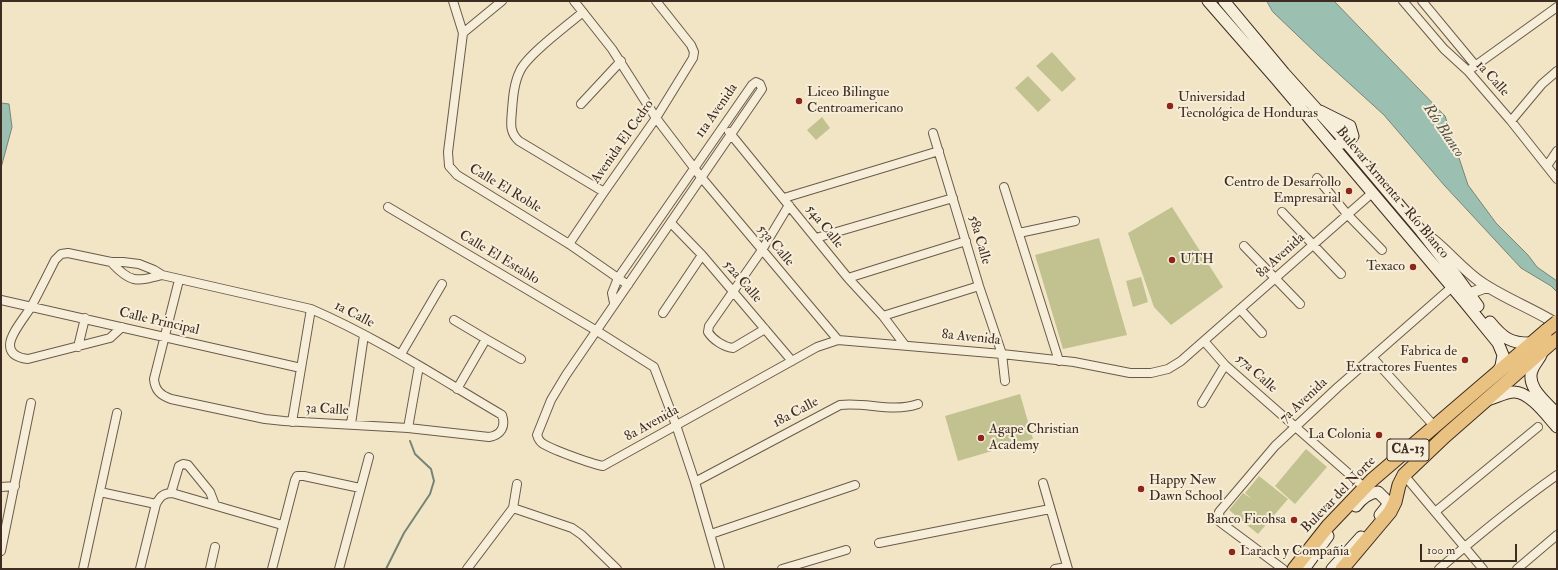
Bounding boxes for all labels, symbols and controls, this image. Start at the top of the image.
street label: 1a Calle [1471,58,1513,100]
street label: 11a Avenida [692,81,742,141]
place label: Liceo Bilingue Centroamericano [807,85,903,118]
place label: Universidad Tecnológica de Honduras [1178,90,1318,122]
marker: Liceo Bilingue Centroamericano [794,96,804,106]
street label: Avenida El Cedro [588,97,658,187]
marker: Universidad Tecnológica de Honduras [1165,101,1175,111]
water label: Río Blanco [1419,101,1467,161]
street label: Bulevar Armenta - Río Blanco [1332,124,1452,262]
street label: Calle El Roble [466,161,544,217]
place label: Centro de Desarrollo Empresarial [1224,175,1341,208]
marker: Centro de Desarrollo Empresarial [1344,186,1354,196]
street label: 54a Calle [801,202,847,252]
street label: 58a Calle [964,213,994,267]
street label: 53a Calle [753,222,797,270]
street label: Calle El Establo [456,227,542,289]
street label: 8a Avenida [1253,230,1309,282]
place label: UTH [1180,252,1214,268]
marker: UTH [1167,255,1177,265]
street label: 52a Calle [719,257,765,307]
place label: Texaco [1366,259,1405,275]
marker: Texaco [1408,262,1418,272]
street label: 1a Calle [331,298,377,332]
street label: Calle Principal [117,305,201,339]
street label: 8a Avenida [941,327,1001,349]
place label: Fabrica de Extractores Fuentes [1346,344,1457,376]
street label: 57a Calle [1232,351,1280,397]
marker: Fabrica de Extractores Fuentes [1460,355,1470,365]
street label: 7a Avenida [1277,375,1331,427]
street label: 18a Calle [770,394,822,432]
street label: 3a Calle [305,400,349,420]
street label: 8a Avenida [622,402,682,446]
place label: Agape Christian Academy [989,422,1079,454]
place label: La Colonia [1308,427,1371,443]
marker: La Colonia [1374,430,1384,440]
marker: Agape Christian Academy [976,433,986,443]
road number: CA-13 [1387,439,1429,461]
street label: Bulevar del Norte [1298,453,1380,537]
place label: Happy New Dawn School [1149,473,1223,506]
marker: Happy New Dawn School [1136,484,1146,494]
place label: Banco Ficohsa [1206,512,1286,528]
marker: Banco Ficohsa [1289,515,1299,525]
scale bar [1422,536,1519,562]
text: 100 m [1427,543,1455,558]
place label: Larach y Compañia [1240,544,1349,560]
marker: Larach y Compañia [1227,547,1237,557]

